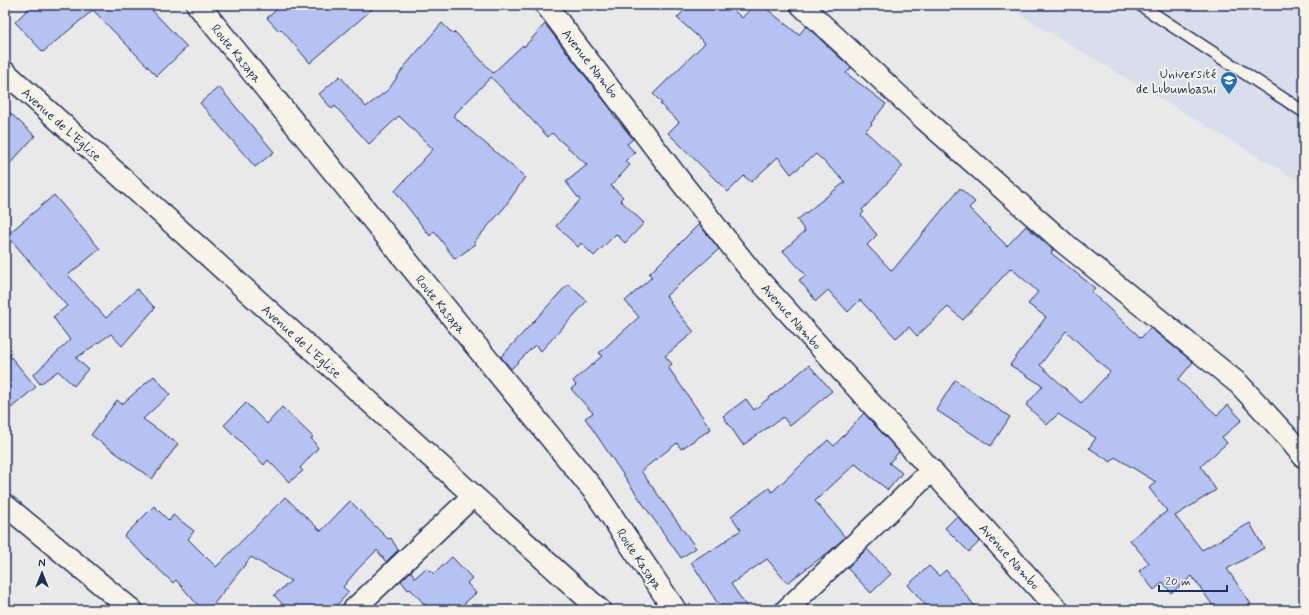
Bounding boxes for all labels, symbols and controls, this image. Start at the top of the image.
street label: Route Kasapa [207,21,265,87]
street label: Avenue Nambo [557,26,622,102]
place label: Université de Lubumbashi [1136,66,1216,98]
school or university icon: Université de Lubumbashi [1219,70,1239,95]
street label: Avenue de L'Eglise [17,85,105,166]
street label: Route Kasapa [411,272,469,338]
street label: Avenue Nambo [757,280,825,354]
street label: Avenue de L'Eglise [257,302,345,383]
street label: Avenue Nambo [975,520,1043,594]
street label: Route Kasapa [612,526,666,594]
north arrow [22,553,62,593]
text: N [38,557,46,571]
scale bar [1159,567,1227,593]
text: 20 m [1165,574,1191,590]

